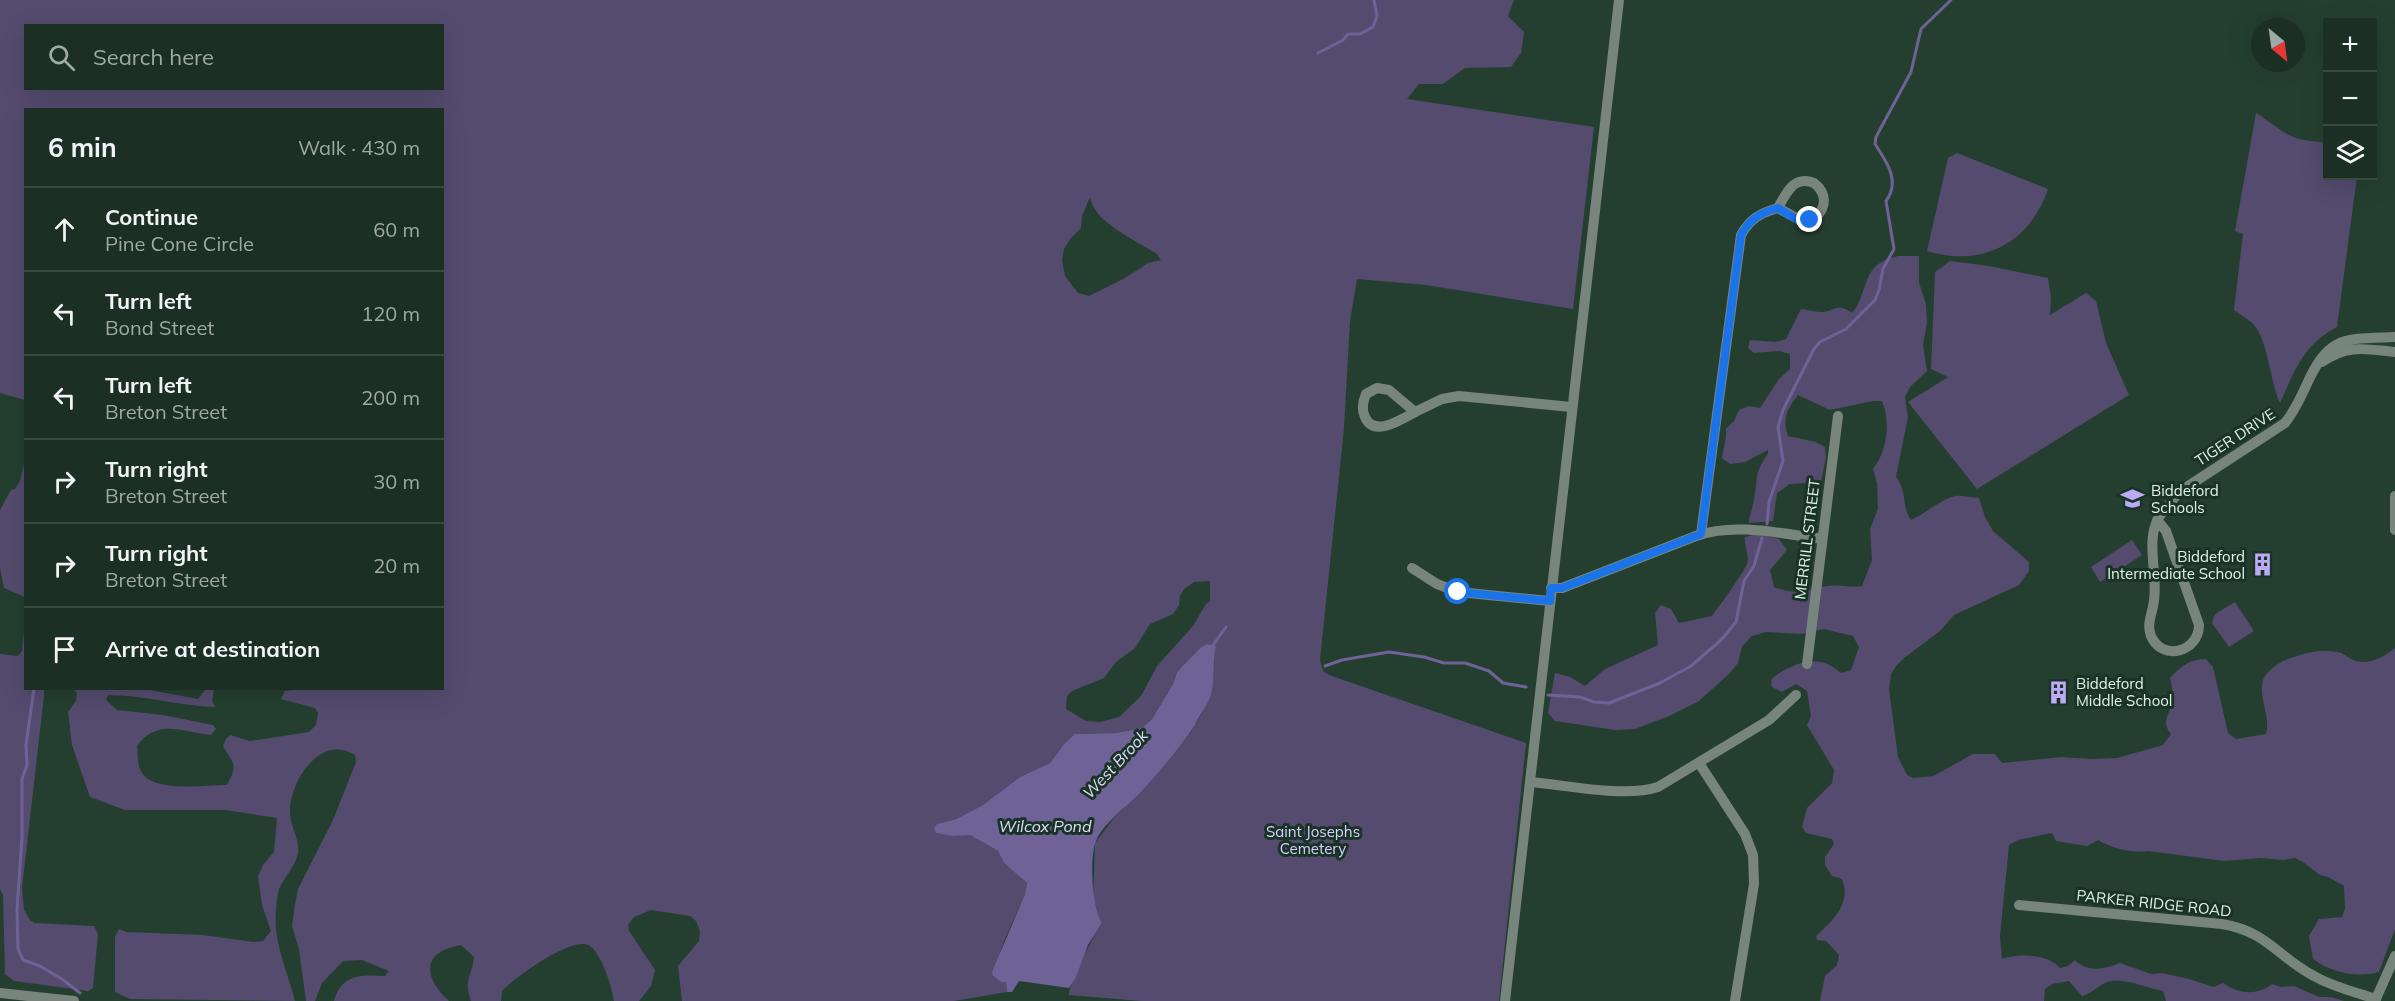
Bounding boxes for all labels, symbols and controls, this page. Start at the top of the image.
north arrow [2251,18,2305,72]
map controls [2323,18,2377,180]
button: + [2323,18,2377,72]
search box [24,24,444,90]
icon: search [45,41,78,74]
text: Search here [93,43,214,71]
button: − [2323,72,2377,126]
button: layers [2323,126,2377,180]
text: 6 min [48,131,117,164]
text: Walk · 430 m [298,135,420,160]
text: Continue [105,203,198,231]
route end [1796,206,1822,232]
icon: ahead [48,213,81,246]
text: 60 m [373,217,420,242]
text: Pine Cone Circle [105,231,254,256]
text: Turn left [105,287,192,315]
icon: left [48,297,81,330]
text: 120 m [361,301,420,326]
text: Bond Street [105,315,214,340]
text: Turn left [105,371,192,399]
icon: left [48,381,81,414]
text: 200 m [361,385,420,410]
text: Breton Street [105,399,227,424]
street label: TIGER DRIVE [2191,404,2279,470]
text: Turn right [105,455,208,483]
icon: right [48,465,81,498]
text: 30 m [373,469,420,494]
street label: MERRILL STREET [1790,477,1824,601]
place label: Biddeford Schools [2151,481,2219,517]
text: Breton Street [105,483,227,508]
school or university icon: Biddeford Schools [2120,486,2146,512]
text: Turn right [105,539,208,567]
place label: Biddeford Intermediate School [2107,547,2245,583]
icon: right [48,549,81,582]
building icon: Biddeford Intermediate School [2250,552,2276,578]
text: 20 m [373,553,420,578]
text: Breton Street [105,567,227,592]
route start [1444,578,1470,604]
icon: arrive [48,633,81,666]
text: Arrive at destination [105,635,320,663]
place label: Biddeford Middle School [2076,674,2172,710]
building icon: Biddeford Middle School [2045,679,2071,705]
water label: West Brook [1078,725,1152,802]
water label: Wilcox Pond [998,816,1092,836]
park label: Saint Josephs Cemetery [1266,822,1360,858]
street label: PARKER RIDGE ROAD [2076,885,2232,921]

